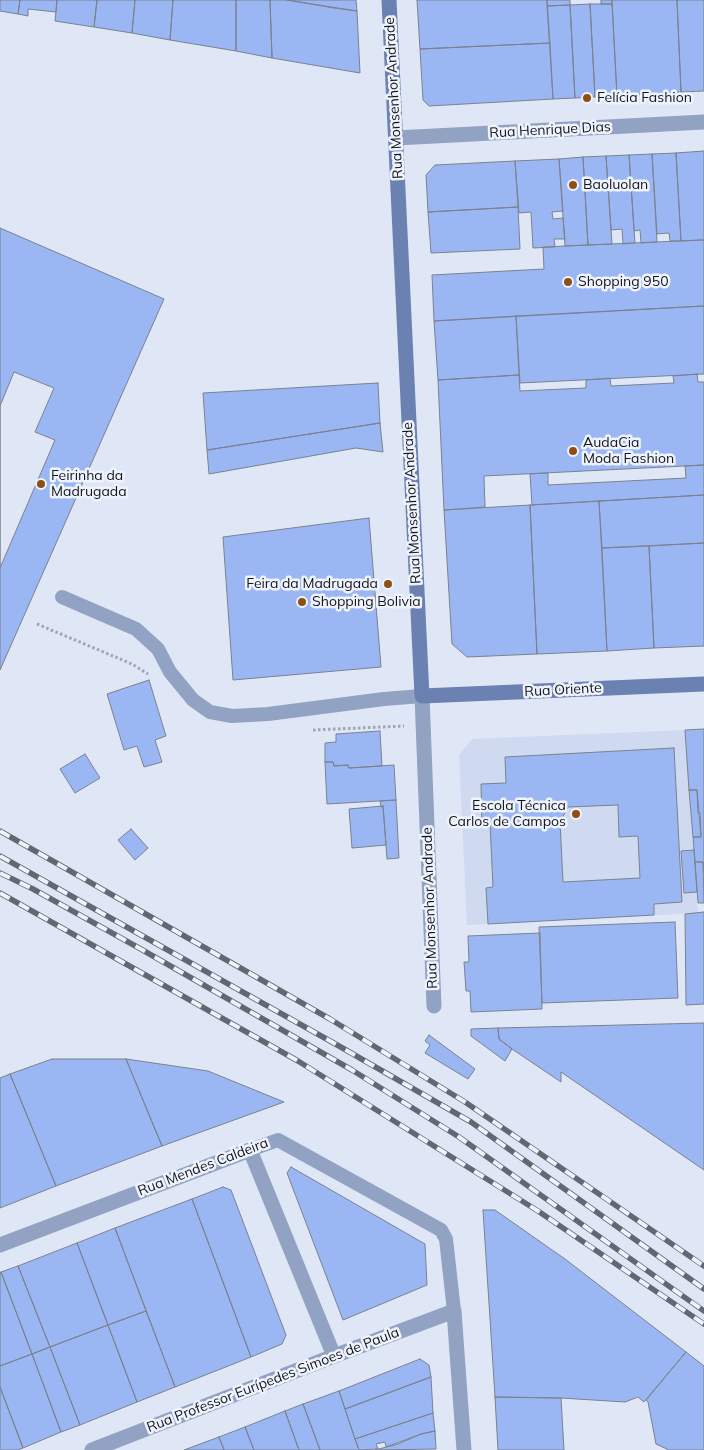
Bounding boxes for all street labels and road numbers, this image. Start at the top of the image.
street label: Rua Monsenhor Andrade [381,17,407,179]
street label: Rua Henrique Dias [489,118,611,142]
street label: Rua Monsenhor Andrade [399,422,425,584]
street label: Rua Oriente [524,680,602,700]
street label: Rua Monsenhor Andrade [419,827,441,989]
street label: Rua Mendes Caldeira [136,1134,270,1200]
street label: Rua Professor Eurípedes Simoes de Paula [144,1324,402,1436]

